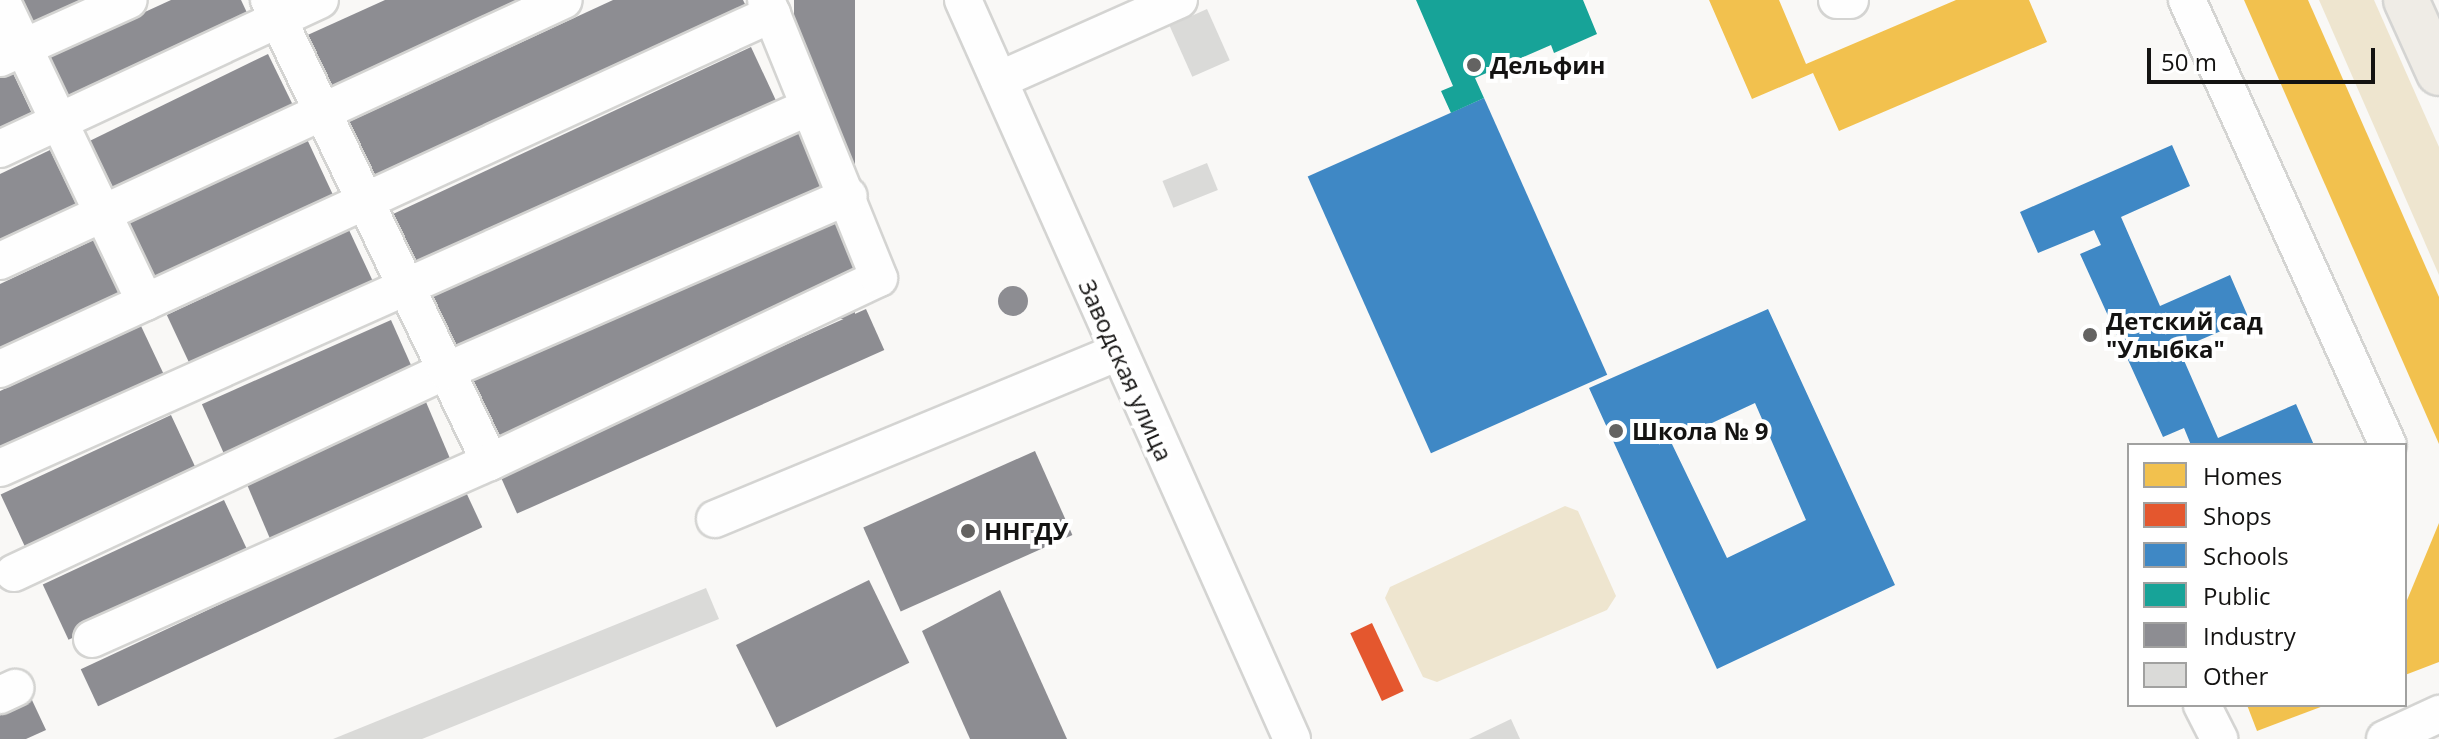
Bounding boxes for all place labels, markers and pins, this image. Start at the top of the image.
place label: Дельфин [1490,51,1605,79]
marker: Дельфин [1465,56,1483,74]
place label: Детский сад "Улыбка" [2106,307,2263,363]
marker: Детский сад "Улыбка" [2081,326,2099,344]
place label: Школа № 9 [1632,417,1768,445]
marker: Школа № 9 [1607,422,1625,440]
place label: ННГДУ [984,517,1068,545]
marker: ННГДУ [959,522,977,540]

